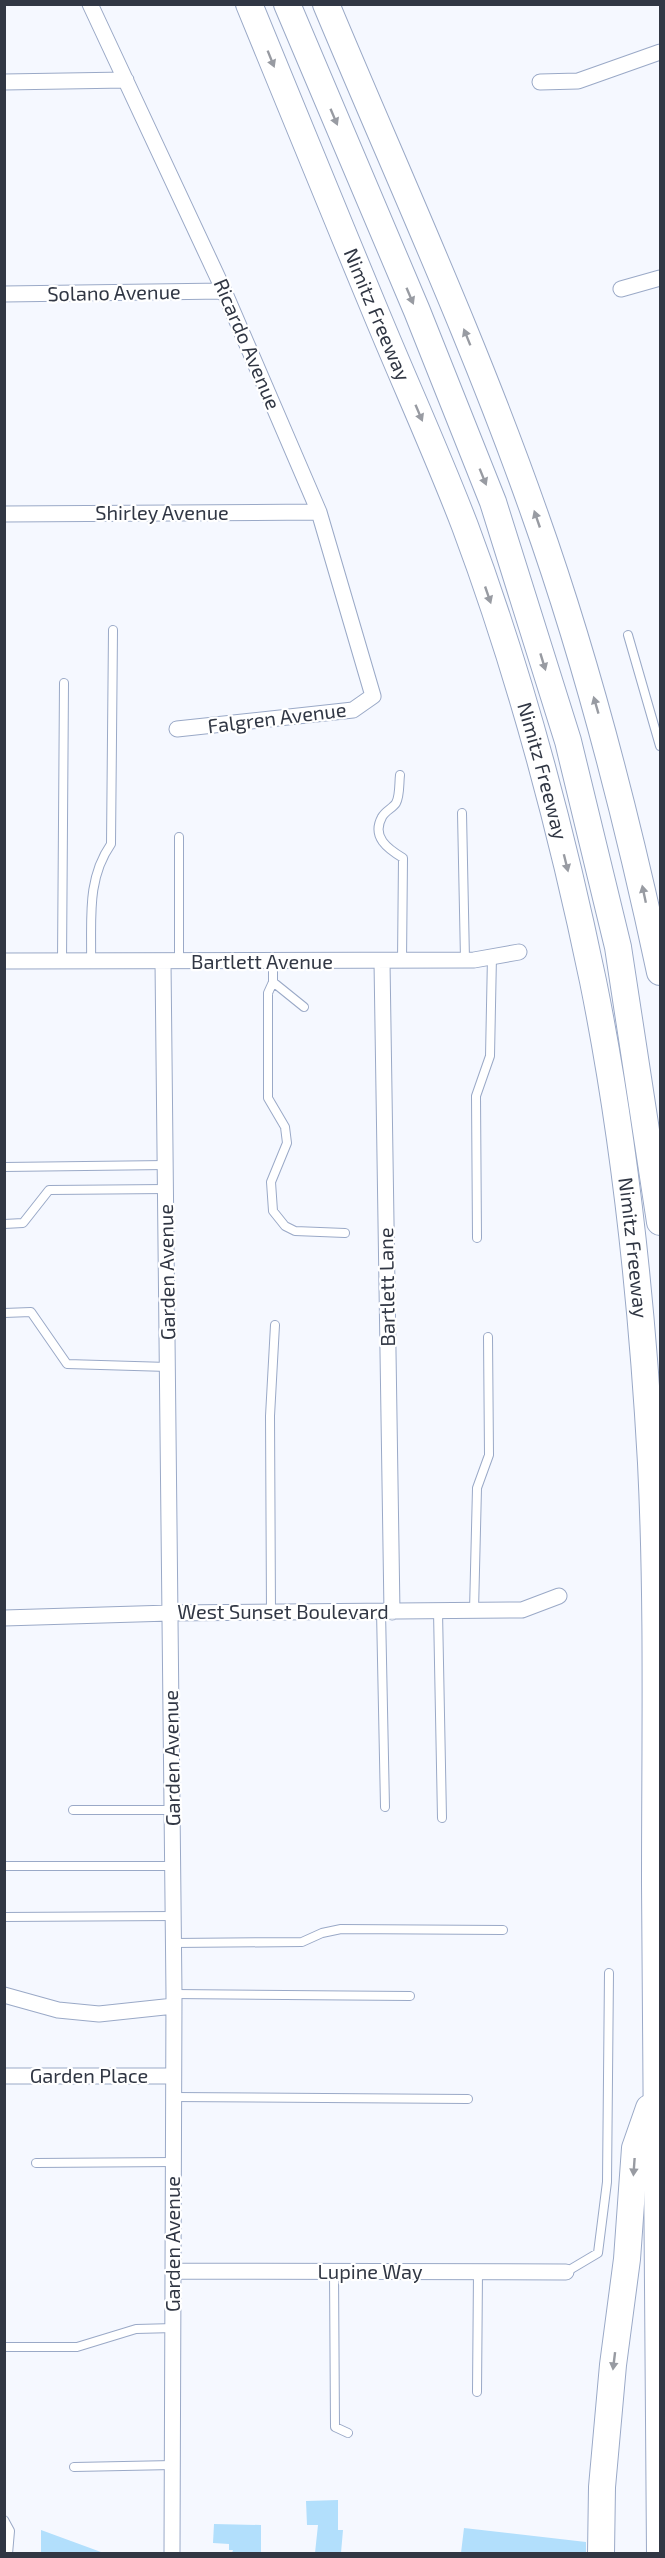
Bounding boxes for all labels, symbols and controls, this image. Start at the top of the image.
one-way arrow [266,50,276,68]
one-way arrow [329,108,339,126]
street label: Nimitz Freeway [340,244,416,385]
street label: Ricardo Avenue [210,275,286,413]
street label: Solano Avenue [47,279,181,305]
one-way arrow [406,287,416,305]
one-way arrow [462,328,471,346]
one-way arrow [415,404,424,422]
one-way arrow [479,468,488,486]
street label: Shirley Avenue [95,500,229,524]
one-way arrow [531,510,541,528]
one-way arrow [484,586,494,604]
one-way arrow [539,653,548,671]
one-way arrow [591,696,600,714]
street label: Falgren Avenue [206,697,348,737]
street label: Nimitz Freeway [513,699,574,842]
one-way arrow [561,854,571,872]
one-way arrow [639,884,648,903]
street label: Bartlett Avenue [191,949,333,973]
street label: Nimitz Freeway [614,1176,654,1320]
street label: Garden Avenue [153,1204,179,1340]
street label: Bartlett Lane [373,1227,399,1347]
street label: West Sunset Boulevard [177,1599,389,1623]
street label: Garden Avenue [158,1690,184,1826]
street label: Garden Place [30,2063,148,2087]
one-way arrow [629,2158,638,2177]
street label: Garden Avenue [160,2176,184,2312]
street label: Lupine Way [317,2259,423,2283]
one-way arrow [609,2352,619,2371]

